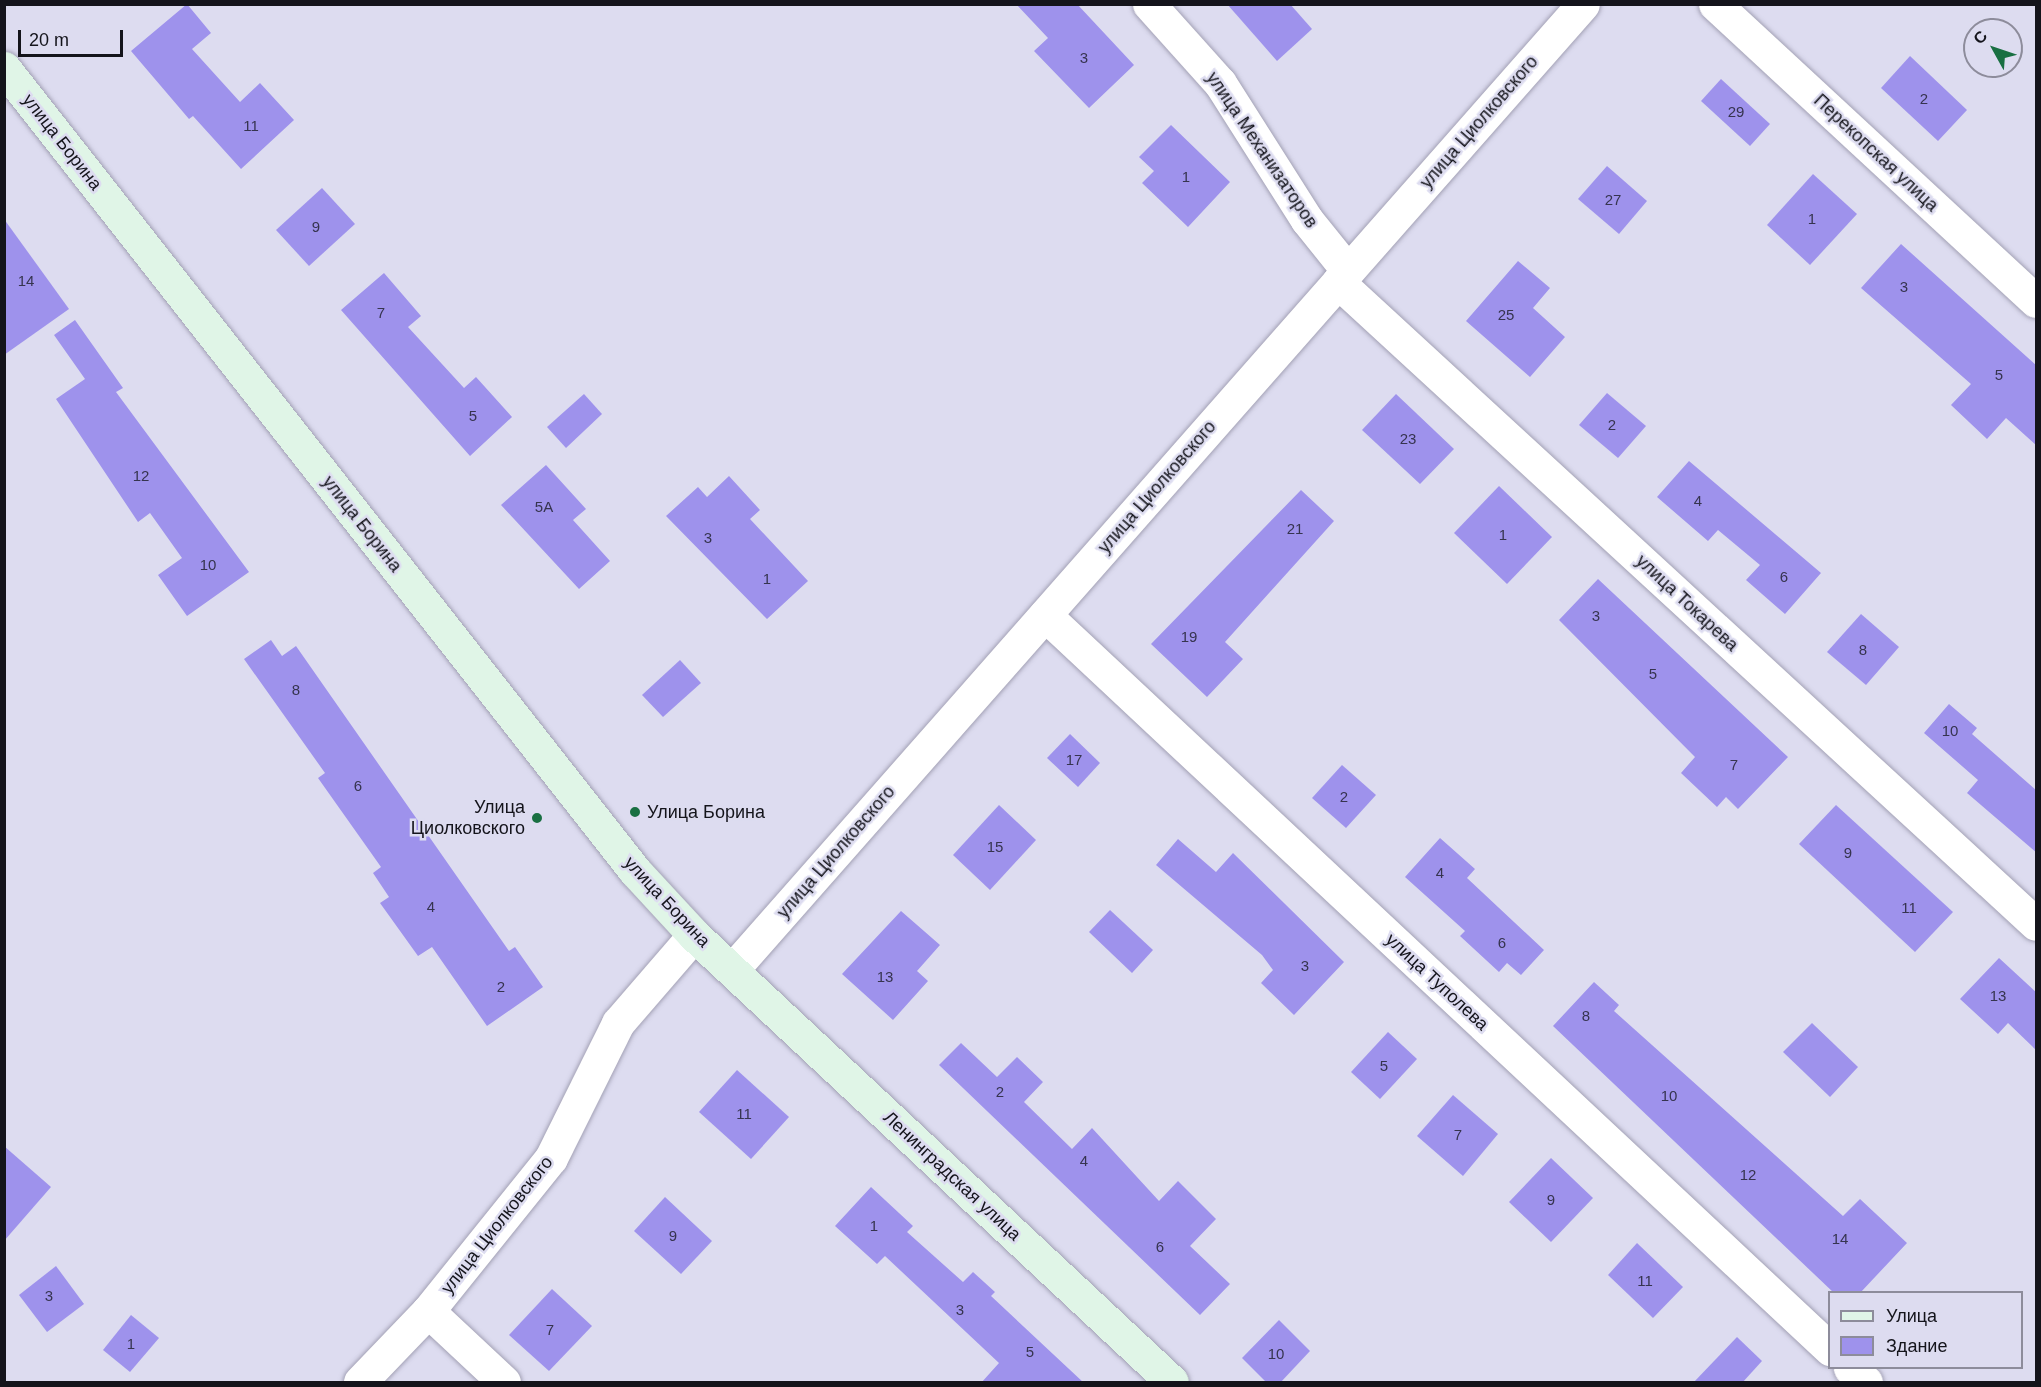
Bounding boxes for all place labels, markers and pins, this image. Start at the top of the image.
place label: Улица Циолковского [411,797,525,840]
place label: Улица Борина [647,801,765,823]
marker: Улица Борина [628,805,642,819]
marker: Улица Циолковского [530,811,544,825]

